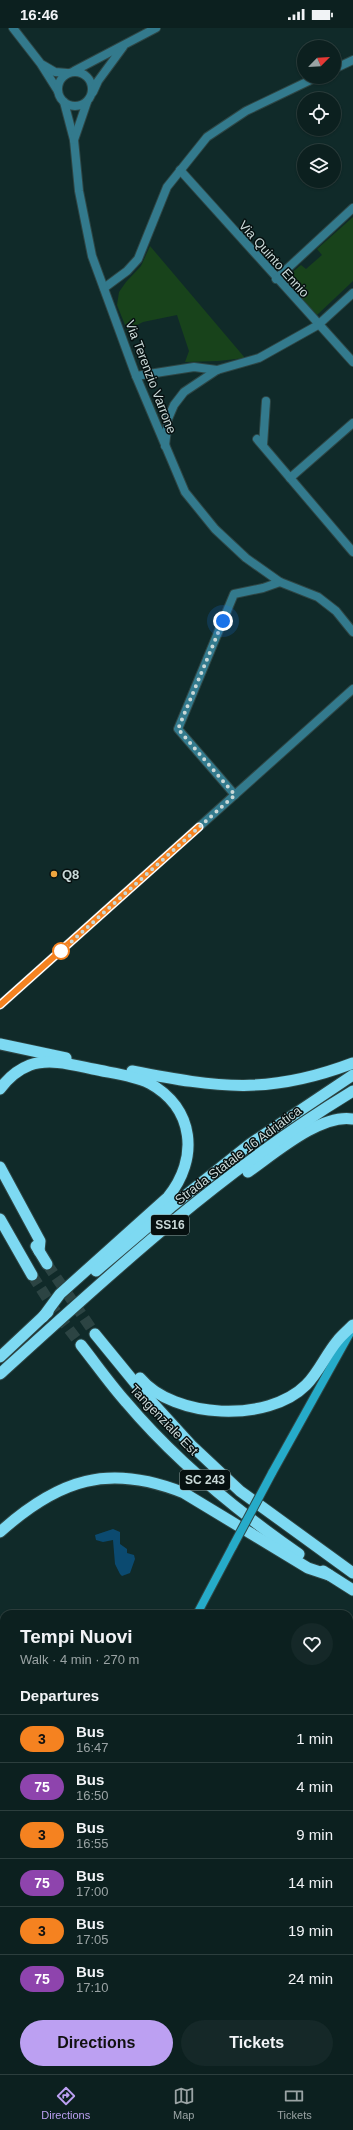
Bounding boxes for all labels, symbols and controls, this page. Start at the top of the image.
text: 16:46 [20,6,58,23]
north arrow [297,40,341,84]
map controls [297,40,341,188]
button: locate [297,92,341,136]
button: layers [297,144,341,188]
street label: Via Quinto Ennio [236,218,312,300]
street label: Via Terenzio Varrone [123,318,179,436]
your location [213,611,233,631]
place label: Q8 [62,867,79,882]
marker: Q8 [49,869,59,879]
unlabelled marker [52,942,70,960]
street label: Strada Statale 16 Adriatica [172,1102,305,1207]
road number: SS16 [151,1215,189,1235]
street label: Tangenziale Est [127,1382,202,1458]
road number: SC 243 [180,1470,230,1490]
button: heart [291,1623,333,1665]
text: Tempi Nuovi [20,1626,133,1647]
text: Walk · 4 min · 270 m [20,1652,139,1667]
text: Departures [20,1687,99,1704]
text: Bus [76,1723,104,1740]
text: 1 min [296,1730,333,1747]
text: 3 [38,1731,46,1747]
text: 16:47 [76,1740,109,1755]
text: Bus [76,1771,104,1788]
text: 4 min [296,1778,333,1795]
text: 75 [34,1779,50,1795]
text: 16:50 [76,1788,109,1803]
text: Bus [76,1819,104,1836]
text: 9 min [296,1826,333,1843]
text: 3 [38,1827,46,1843]
text: 16:55 [76,1836,109,1851]
text: Bus [76,1867,104,1884]
text: 14 min [288,1874,333,1891]
text: 75 [34,1875,50,1891]
text: 17:00 [76,1884,109,1899]
text: Bus [76,1915,104,1932]
text: 19 min [288,1922,333,1939]
text: 3 [38,1923,46,1939]
text: 17:05 [76,1932,109,1947]
text: Bus [76,1963,104,1980]
text: 24 min [288,1970,333,1987]
text: 75 [34,1971,50,1987]
text: 17:10 [76,1980,109,1995]
button: Directions [20,2020,173,2066]
button: Tickets [181,2020,333,2066]
tab: Directions [41,2085,90,2121]
tab: Map [173,2085,195,2121]
tab: Tickets [277,2085,312,2121]

